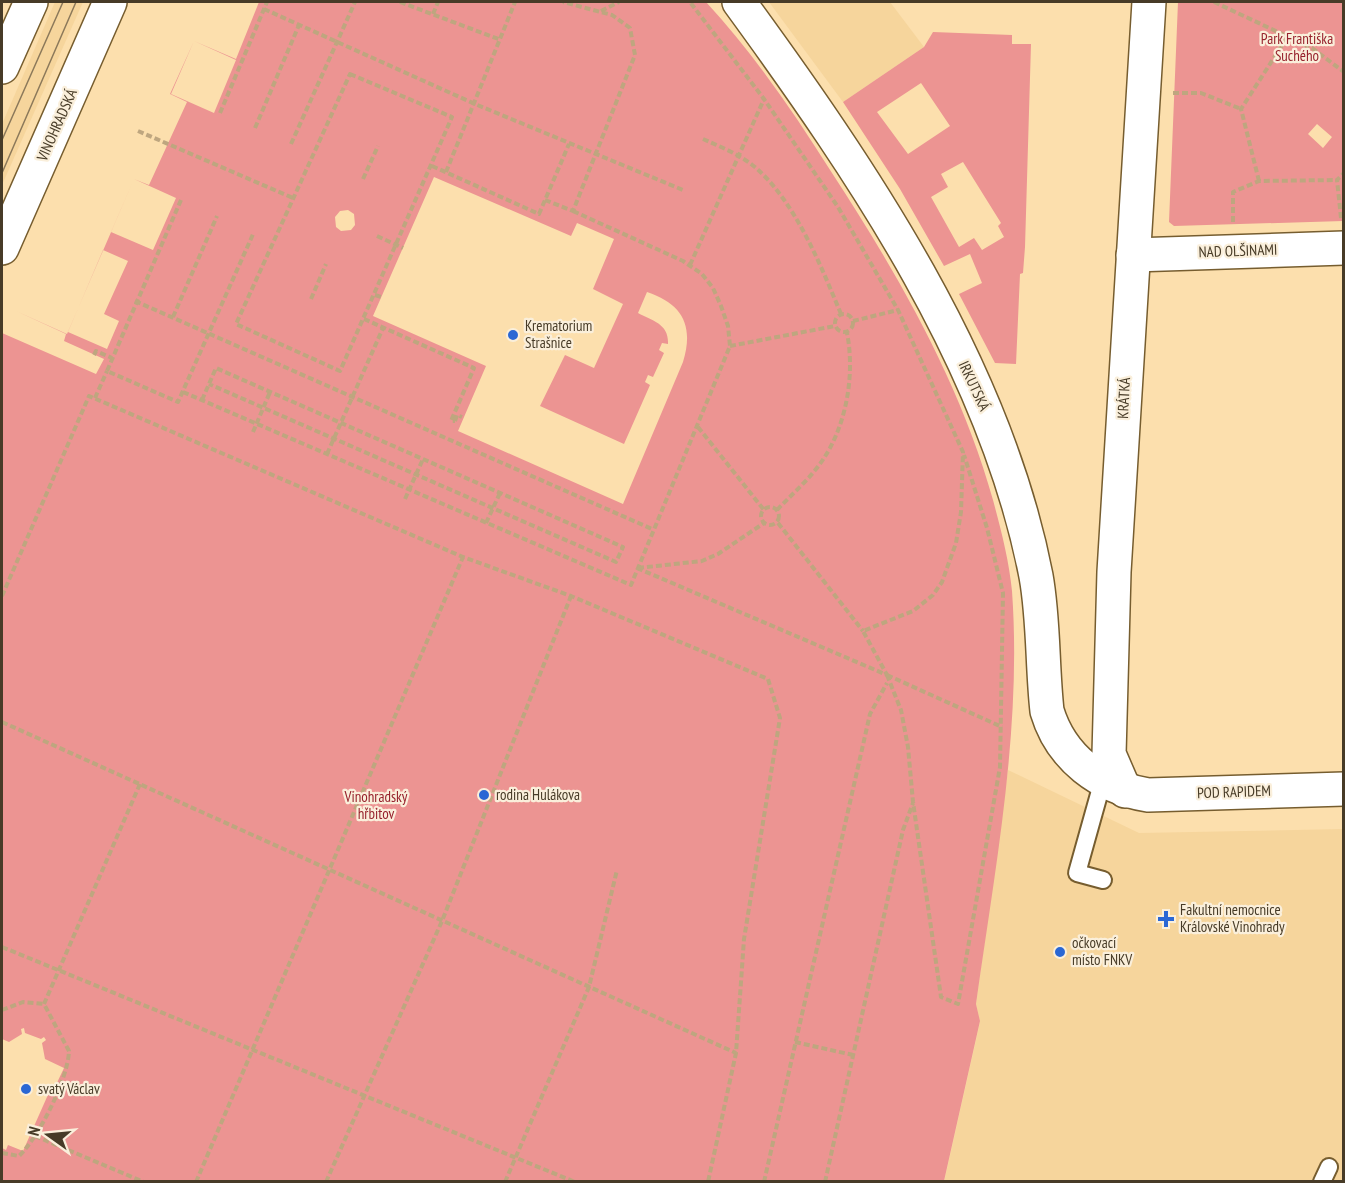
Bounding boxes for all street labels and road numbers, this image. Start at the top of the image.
street label: VINOHRADSKÁ [32,85,81,165]
street label: NAD OLŠINAMI [1198,240,1278,261]
street label: IRKUTSKÁ [955,358,995,415]
street label: KRÁTKÁ [1113,376,1134,419]
street label: POD RAPIDEM [1197,781,1271,802]

